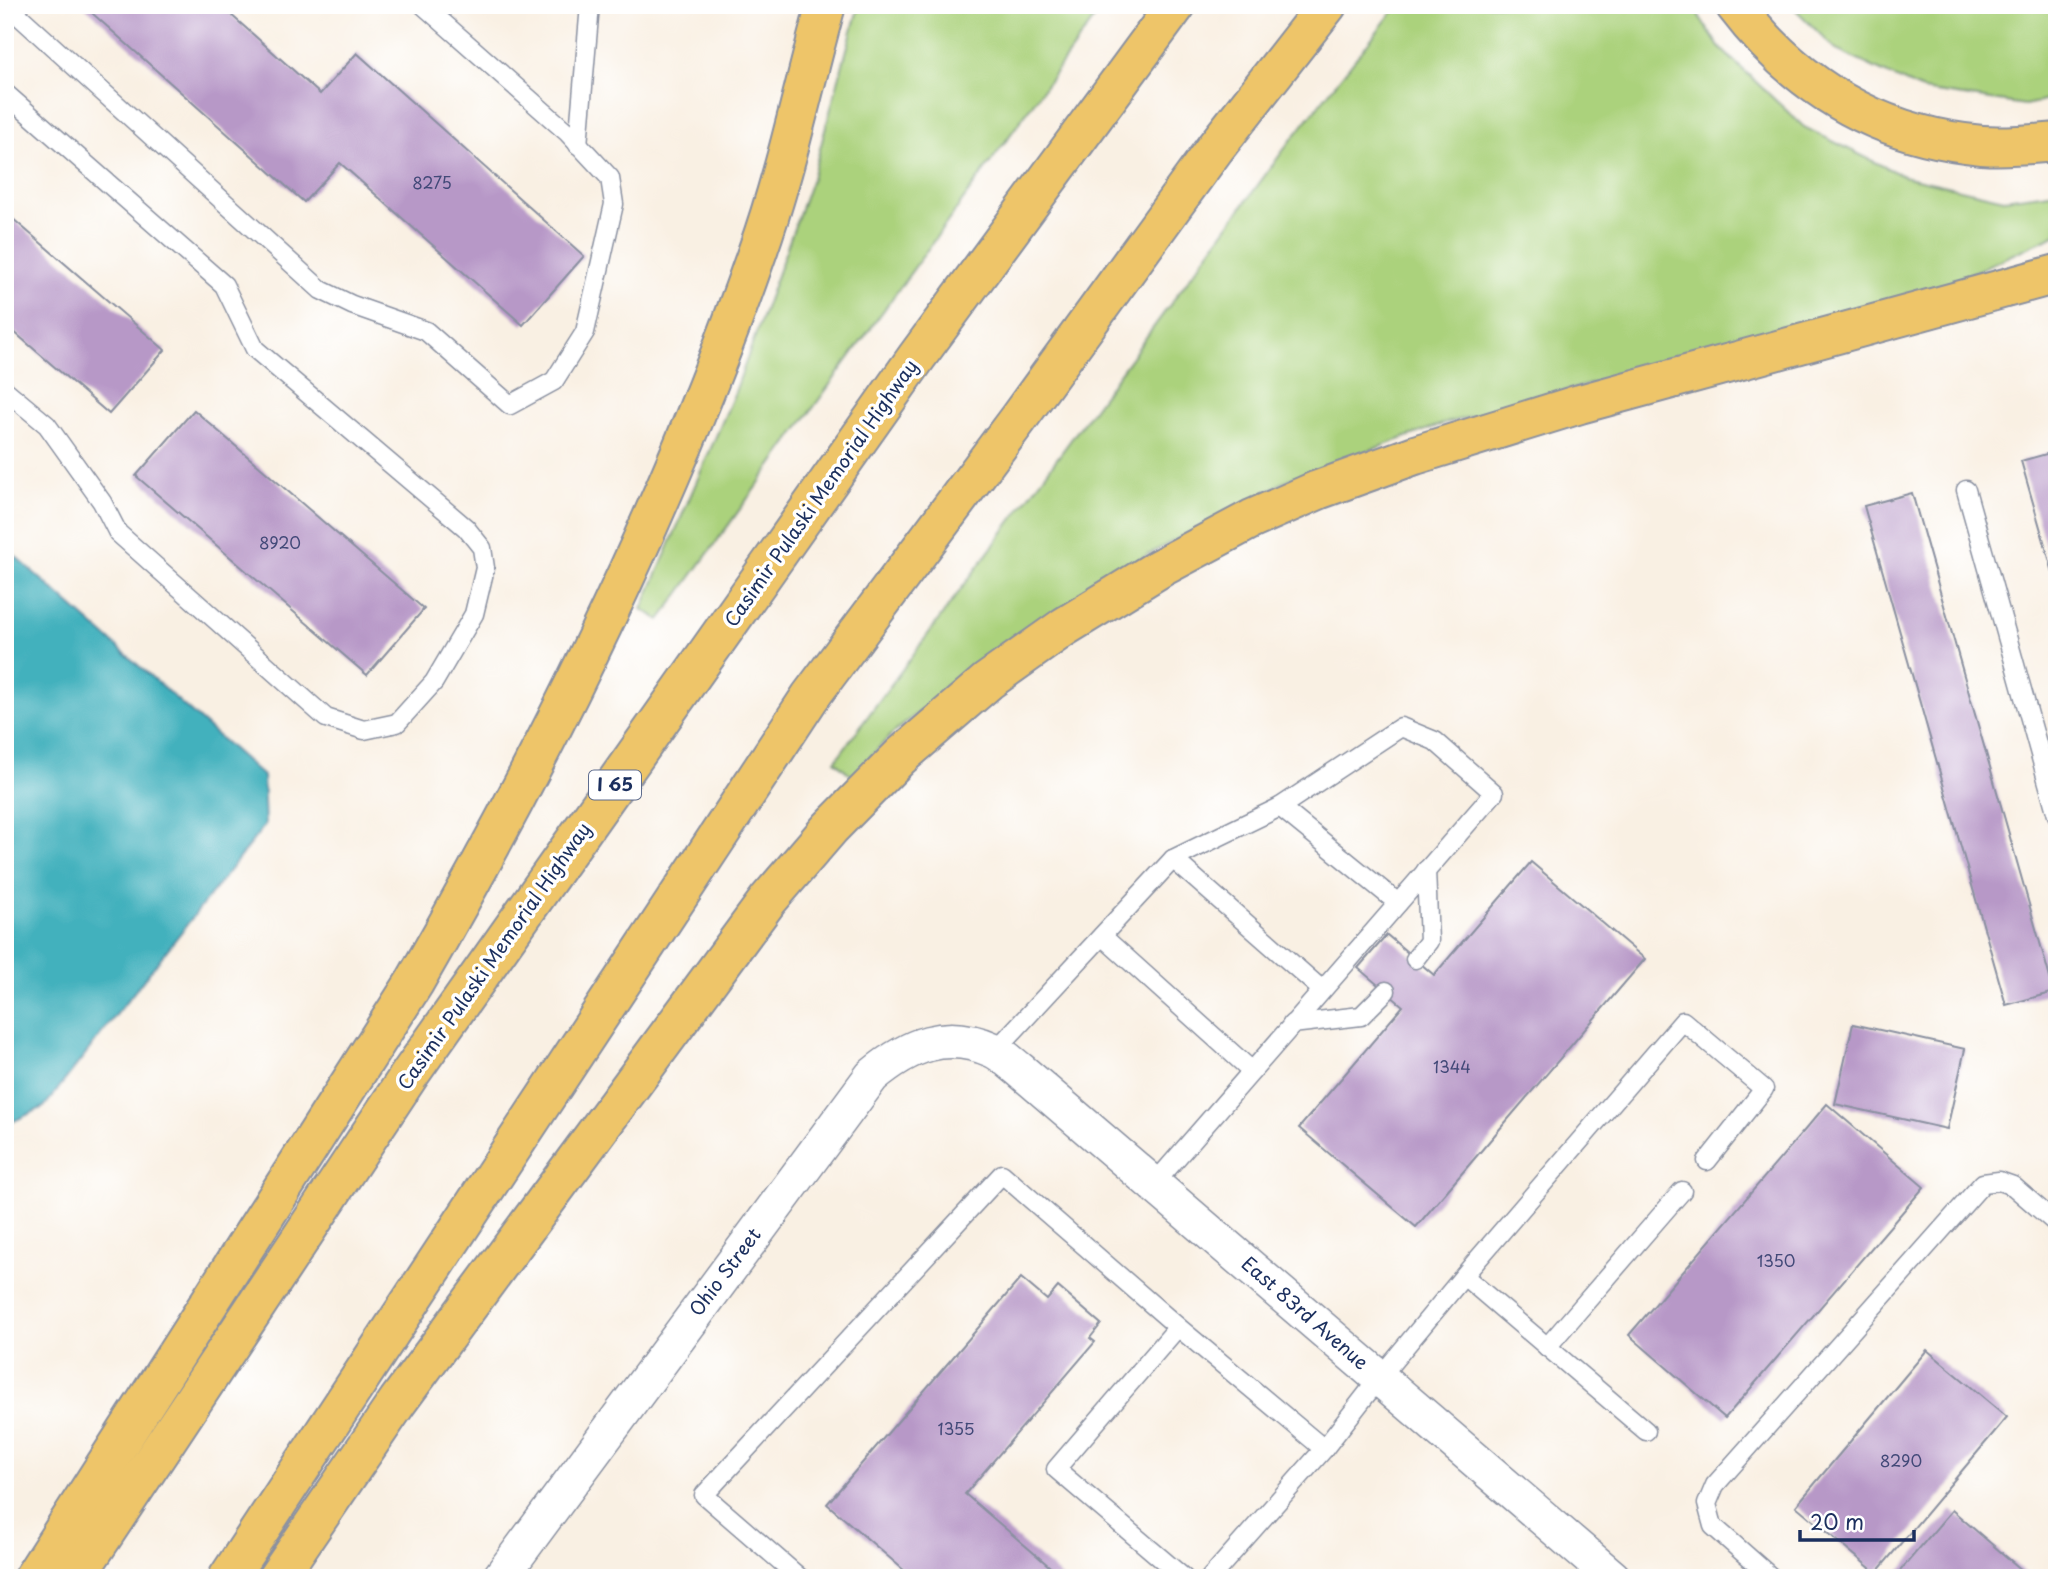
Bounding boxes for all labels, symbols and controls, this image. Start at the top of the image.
house number: 8275 [412,170,452,194]
street label: Casimir Pulaski Memorial Highway [717,353,924,632]
house number: 8920 [259,530,301,554]
road number: I 65 [589,770,641,800]
street label: Casimir Pulaski Memorial Highway [390,816,597,1095]
house number: 1344 [1433,1054,1471,1078]
street label: Ohio Street [682,1221,767,1321]
house number: 1350 [1757,1248,1795,1272]
street label: East 83rd Avenue [1236,1249,1375,1375]
house number: 1355 [938,1416,974,1440]
house number: 8290 [1880,1448,1922,1472]
scale bar [1800,1499,1913,1543]
text: 20 m [1810,1505,1864,1537]

